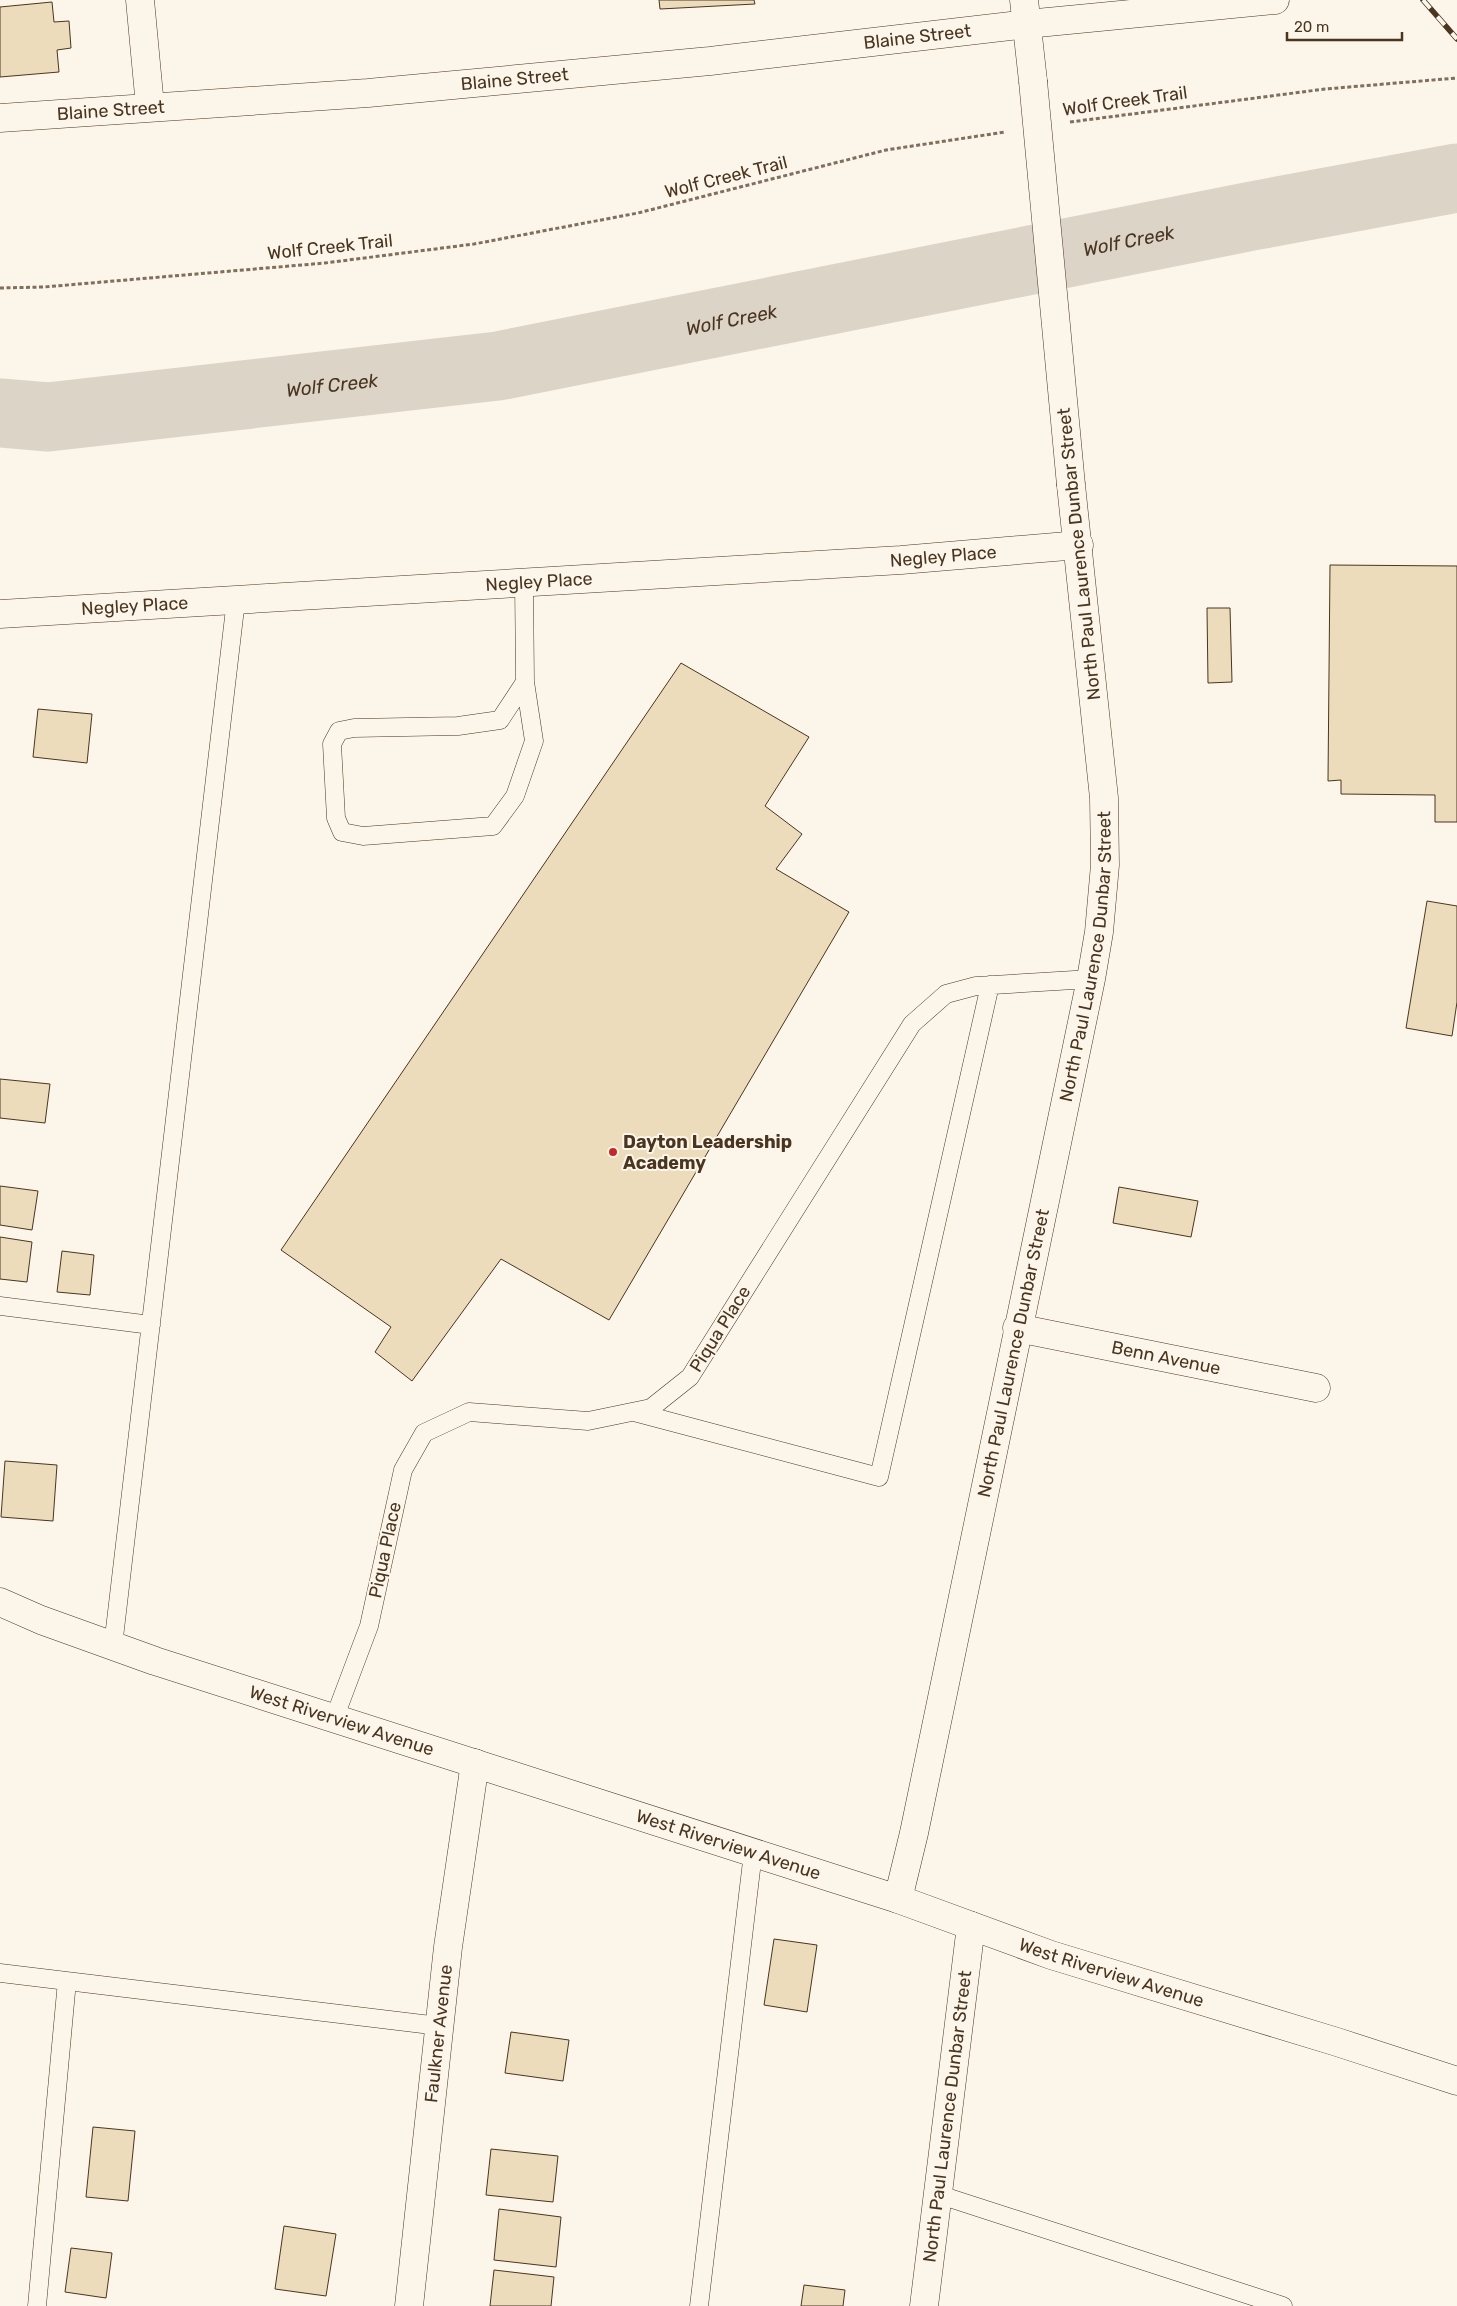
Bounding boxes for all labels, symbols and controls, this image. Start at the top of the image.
scale bar [1287,10,1402,42]
text: 20 m [1294,18,1329,36]
street label: Blaine Street [862,20,972,54]
street label: Blaine Street [460,63,569,95]
street label: Wolf Creek Trail [1061,81,1189,121]
street label: Blaine Street [56,96,165,125]
street label: Wolf Creek Trail [662,151,790,203]
water label: Wolf Creek [1081,220,1176,261]
street label: Wolf Creek Trail [266,229,394,265]
water label: Wolf Creek [684,299,779,340]
water label: Wolf Creek [285,368,380,401]
street label: North Paul Laurence Dunbar Street [1053,407,1105,701]
street label: Negley Place [889,541,998,572]
street label: Negley Place [485,568,593,596]
street label: Negley Place [81,592,189,620]
street label: North Paul Laurence Dunbar Street [1055,811,1116,1104]
place label: Dayton Leadership Academy [623,1131,792,1174]
marker: Dayton Leadership Academy [607,1146,619,1158]
street label: North Paul Laurence Dunbar Street [973,1207,1054,1499]
street label: Piqua Place [685,1282,755,1376]
street label: Benn Avenue [1109,1336,1223,1380]
street label: Piqua Place [364,1500,406,1600]
street label: West Riverview Avenue [247,1681,437,1761]
street label: West Riverview Avenue [633,1805,824,1885]
street label: West Riverview Avenue [1016,1933,1207,2012]
street label: Faulkner Avenue [420,1963,457,2104]
street label: North Paul Laurence Dunbar Street [918,1969,976,2264]

